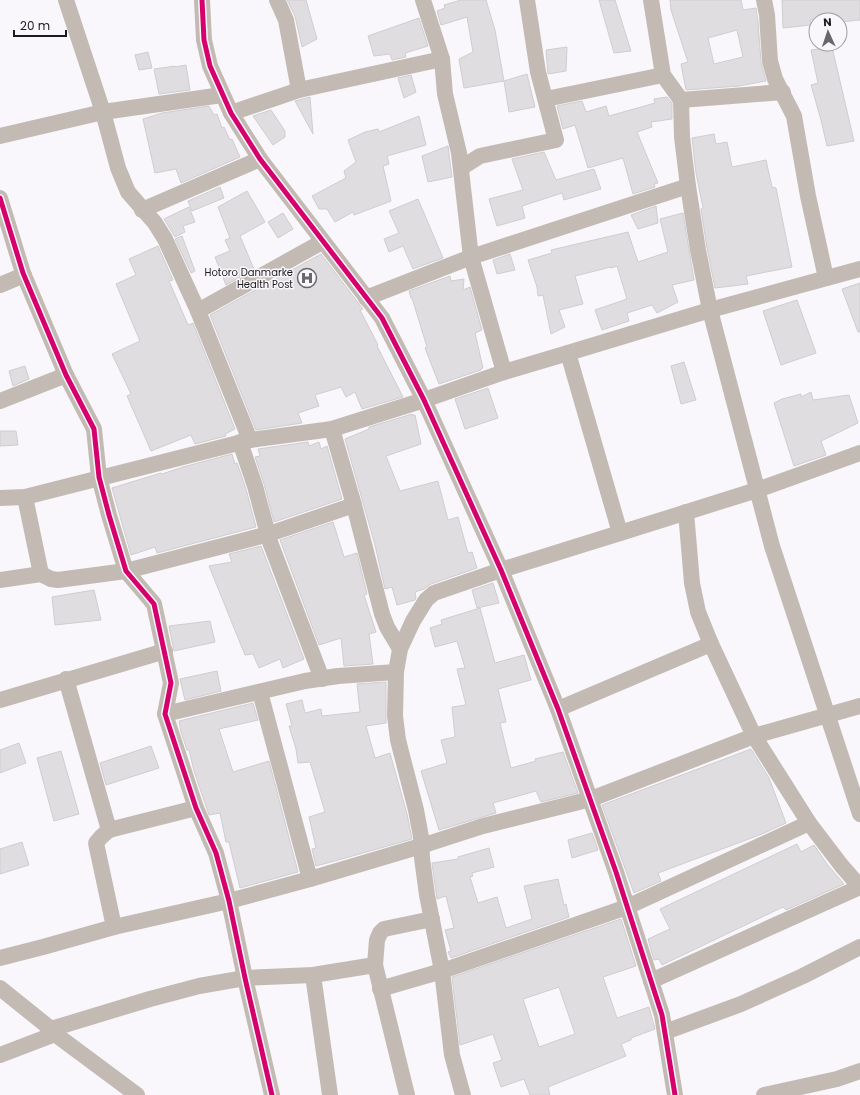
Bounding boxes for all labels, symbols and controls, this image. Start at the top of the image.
scale bar [14,12,66,38]
north arrow [808,12,848,52]
text: N [823,14,832,30]
text: 20 m [20,17,50,34]
place label: Hotoro Danmarke Health Post [204,265,293,292]
hospital icon: Hotoro Danmarke Health Post [296,267,318,289]

